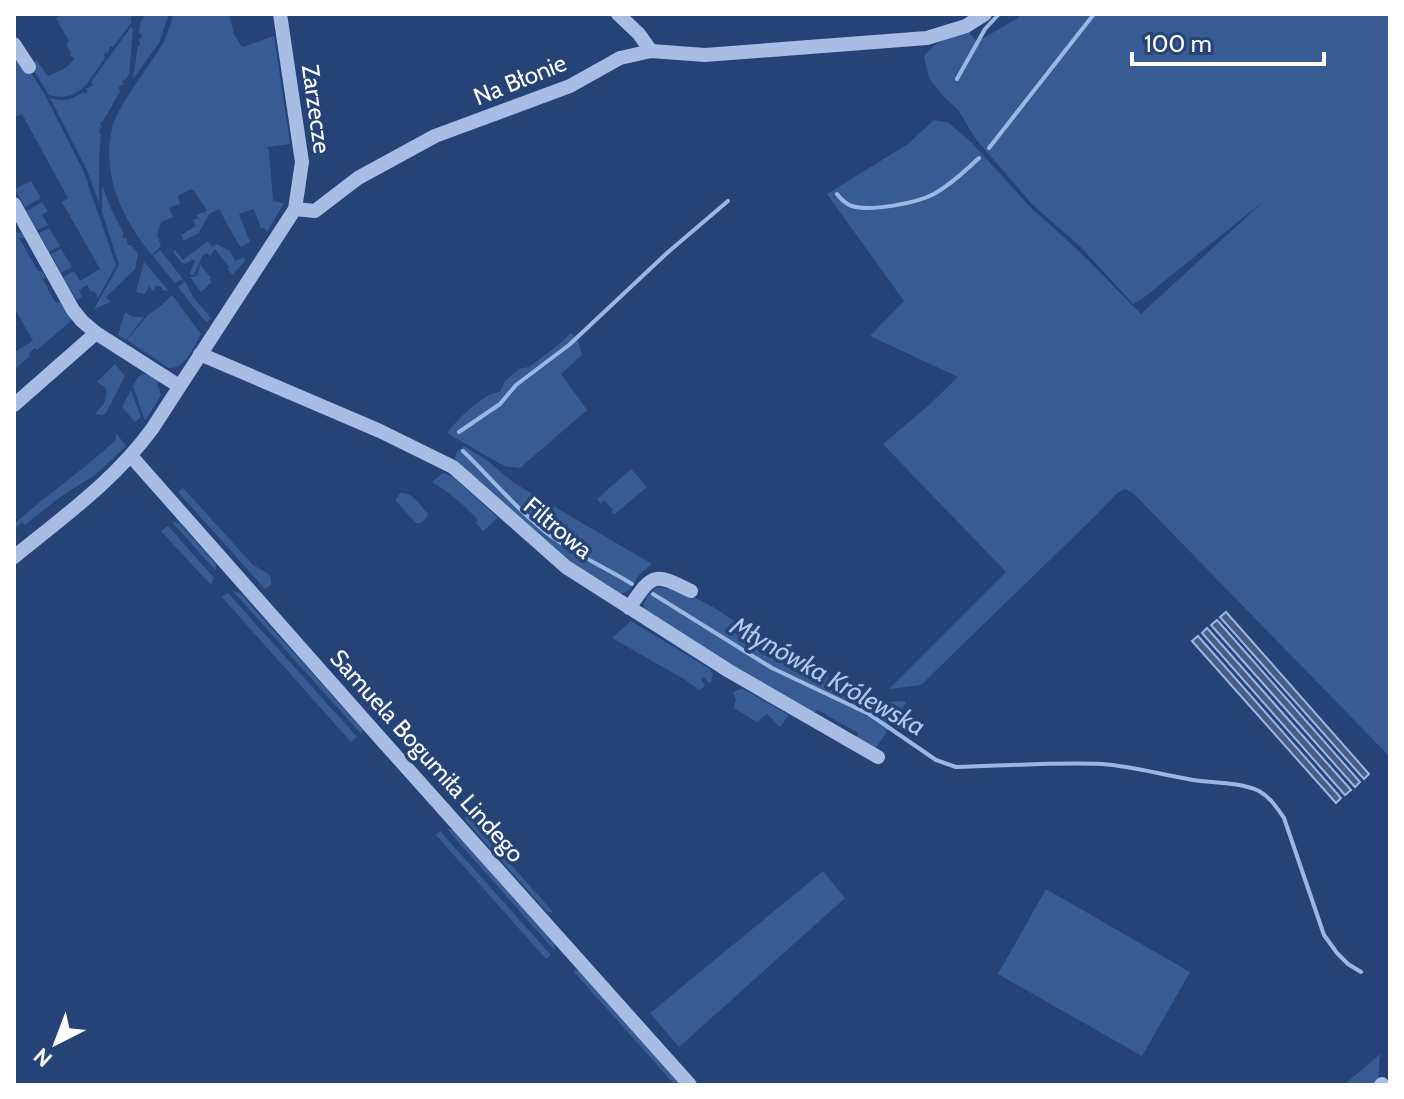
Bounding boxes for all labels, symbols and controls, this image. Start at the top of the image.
scale bar [1132,16,1324,66]
text: 100 m [1144,29,1212,58]
street label: Na Błonie [469,48,570,111]
street label: Zarzecze [296,63,337,155]
street label: Filtrowa [518,491,599,565]
water label: Młynówka Królewska [724,609,931,743]
street label: Samuela Bogumiła Lindego [324,643,531,868]
north arrow [16,1003,96,1083]
text: N [28,1042,58,1073]

